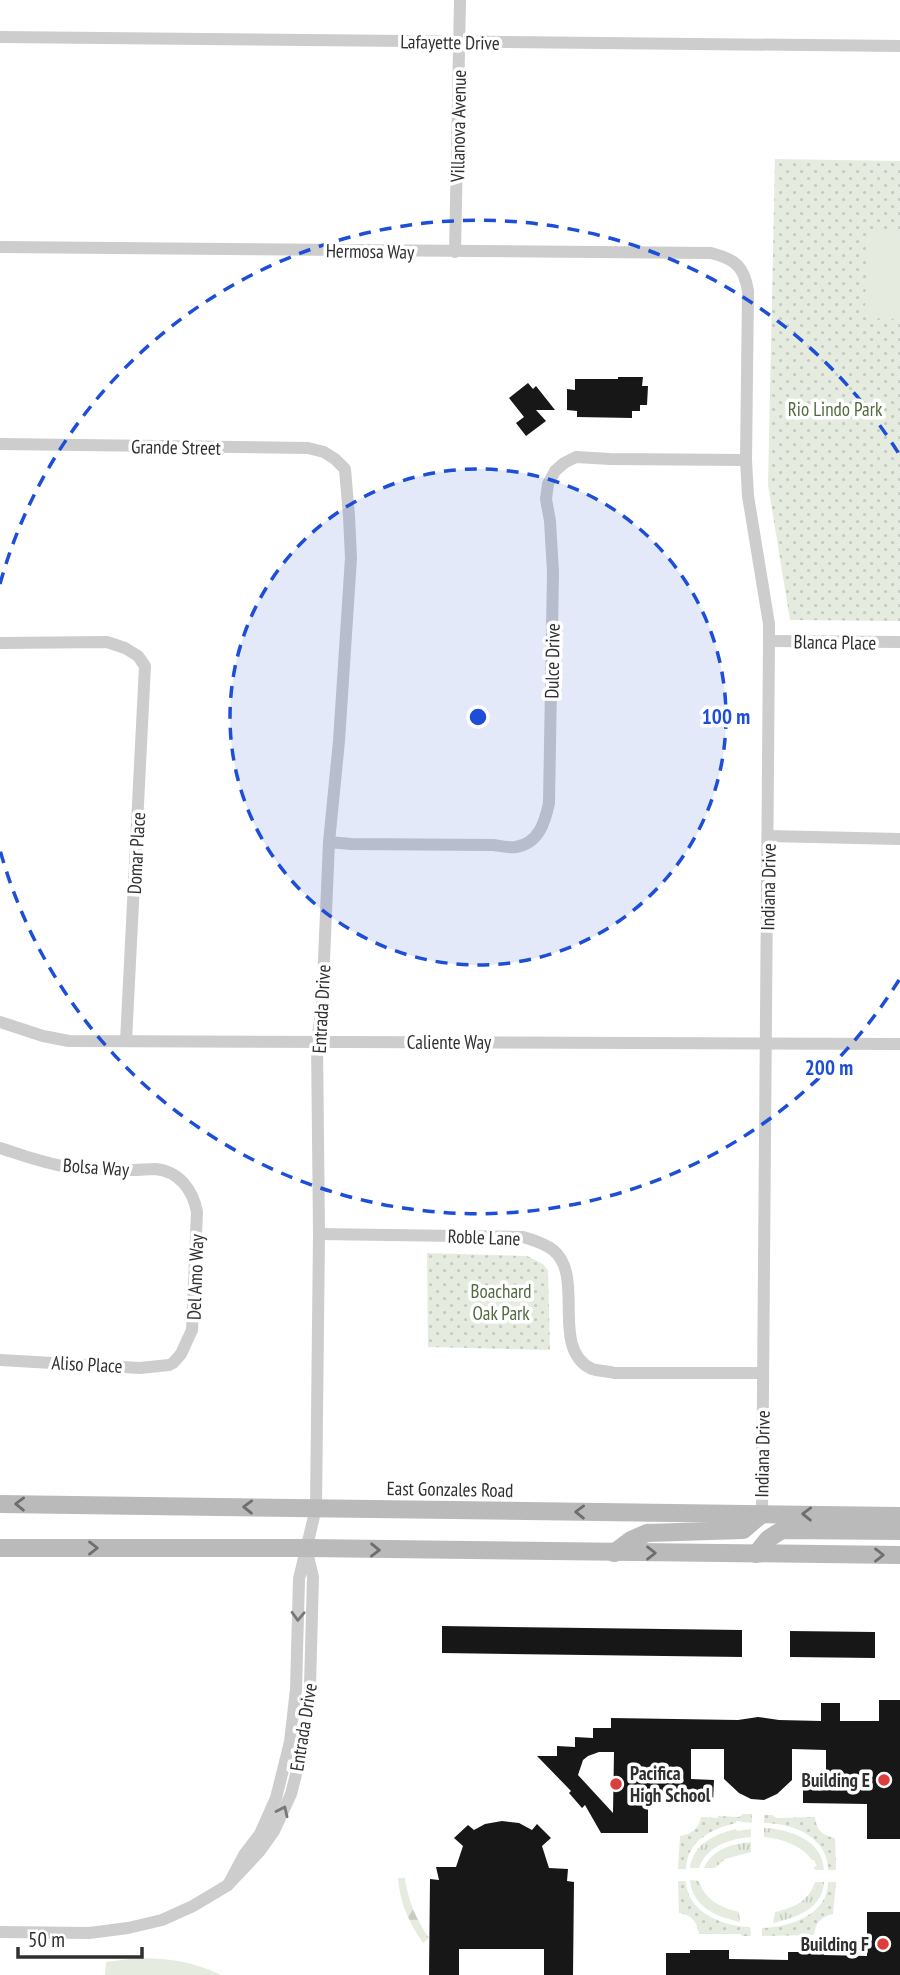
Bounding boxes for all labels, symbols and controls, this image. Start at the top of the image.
street label: Lafayette Drive [400,29,500,55]
street label: Villanova Avenue [445,70,471,183]
street label: Hermosa Way [326,238,415,264]
park label: Rio Lindo Park [788,397,883,421]
street label: Grande Street [131,434,222,460]
street label: Dulce Drive [539,623,565,699]
street label: Blanca Place [793,629,877,655]
text: 100 m [702,703,750,730]
centre of rings [466,705,490,729]
street label: Domar Place [122,811,150,895]
street label: Indiana Drive [755,843,781,931]
street label: Entrada Drive [307,964,335,1054]
street label: Caliente Way [407,1030,492,1054]
text: 200 m [805,1054,853,1081]
street label: Bolsa Way [62,1153,131,1181]
street label: Roble Lane [447,1224,521,1250]
street label: Del Amo Way [182,1233,209,1320]
park label: Boachard Oak Park [471,1279,531,1325]
street label: Aliso Place [51,1350,123,1378]
street label: Indiana Drive [749,1410,775,1498]
street label: East Gonzales Road [386,1476,514,1502]
one-way arrow [14,1496,25,1512]
one-way arrow [242,1499,252,1515]
one-way arrow [574,1504,585,1520]
one-way arrow [802,1507,813,1522]
one-way arrow [88,1540,98,1556]
one-way arrow [369,1542,380,1557]
one-way arrow [646,1545,657,1561]
one-way arrow [874,1547,884,1563]
one-way arrow [290,1611,306,1621]
street label: Entrada Drive [284,1681,322,1773]
place label: Pacifica High School [630,1761,711,1807]
place label: Building E [802,1768,870,1792]
marker: Building E [876,1772,892,1788]
marker: Pacifica High School [608,1776,624,1792]
one-way arrow [275,1806,289,1818]
scale bar [18,1916,142,1960]
text: 50 m [28,1926,65,1953]
place label: Building F [801,1932,869,1956]
marker: Building F [875,1936,891,1952]

